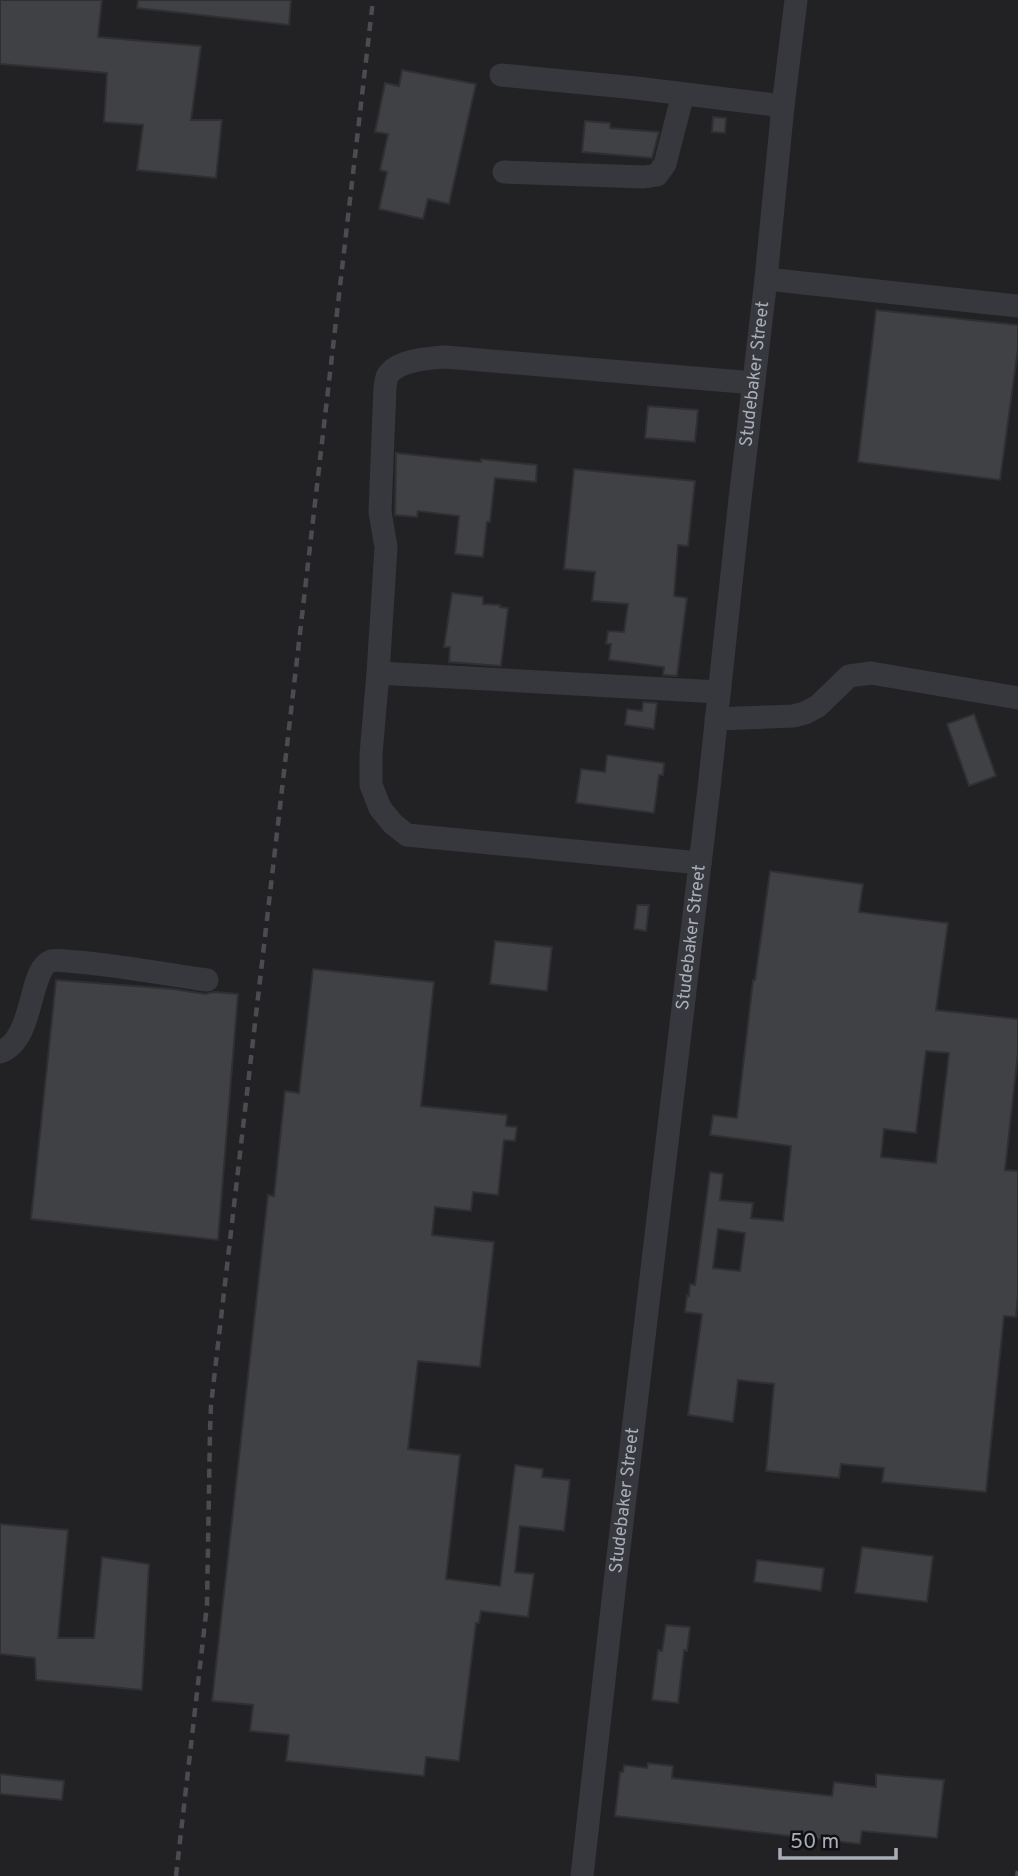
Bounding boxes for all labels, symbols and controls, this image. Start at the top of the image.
street label: Studebaker Street [735,300,775,448]
street label: Studebaker Street [671,863,711,1011]
street label: Studebaker Street [605,1426,645,1574]
scale bar [780,1816,895,1860]
text: 50 m [790,1829,839,1856]

